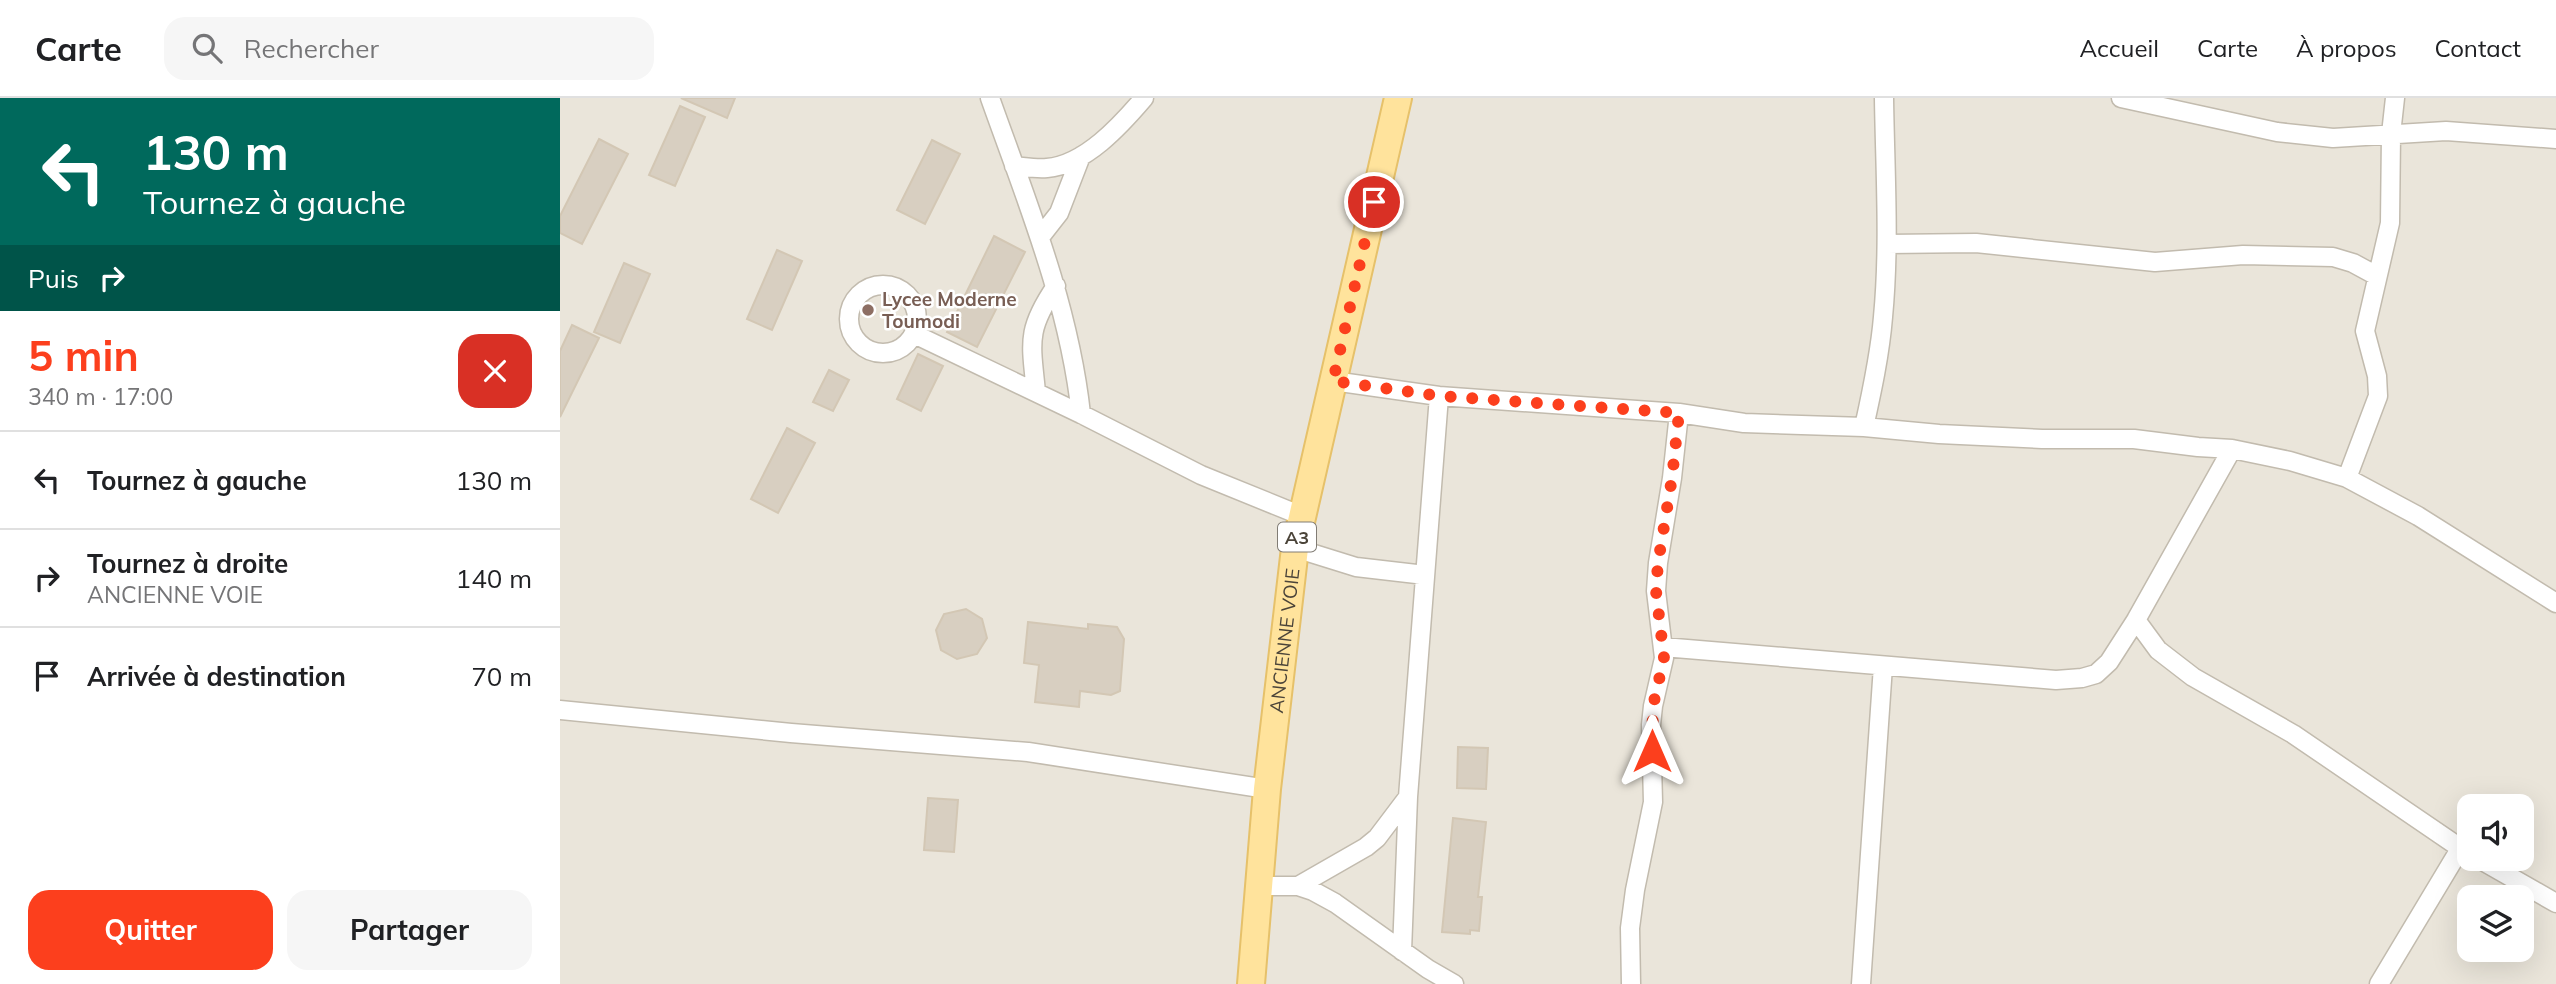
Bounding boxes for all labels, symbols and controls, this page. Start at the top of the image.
search box [164,17,654,80]
text: Carte [35,28,122,69]
icon: search [188,29,226,67]
text: Rechercher [244,32,379,65]
text: Accueil [2080,33,2159,63]
text: Carte [2197,33,2258,63]
text: À propos [2296,33,2397,63]
text: Contact [2435,33,2521,63]
text: 130 m [143,121,289,182]
icon: left [28,126,119,217]
pin [1344,172,1404,232]
text: Tournez à gauche [143,182,406,222]
icon: arrive [1355,183,1393,221]
icon: right [93,259,131,297]
text: Puis [28,262,79,295]
place label: Lycee Moderne Toumodi [882,287,1017,333]
marker: Lycee Moderne Toumodi [860,302,876,318]
text: 5 min [28,329,139,382]
button: close [458,334,532,408]
text: 340 m · 17:00 [28,382,173,411]
icon: left [28,461,66,499]
text: Tournez à gauche [87,464,307,497]
text: 130 m [456,464,532,497]
road number: A3 [1278,522,1316,552]
text: Tournez à droite [87,547,288,580]
icon: right [28,559,66,597]
text: 140 m [456,562,532,595]
street label: ANCIENNE VOIE [1264,567,1305,714]
text: ANCIENNE VOIE [87,580,263,609]
icon: arrive [28,657,66,695]
text: Arrivée à destination [87,660,346,693]
text: 70 m [471,660,532,693]
position arrow [1615,714,1689,788]
map controls [2457,794,2534,962]
button: sound [2457,794,2534,871]
button: layers [2457,885,2534,962]
button: Quitter [28,890,273,970]
button: Partager [287,890,532,970]

